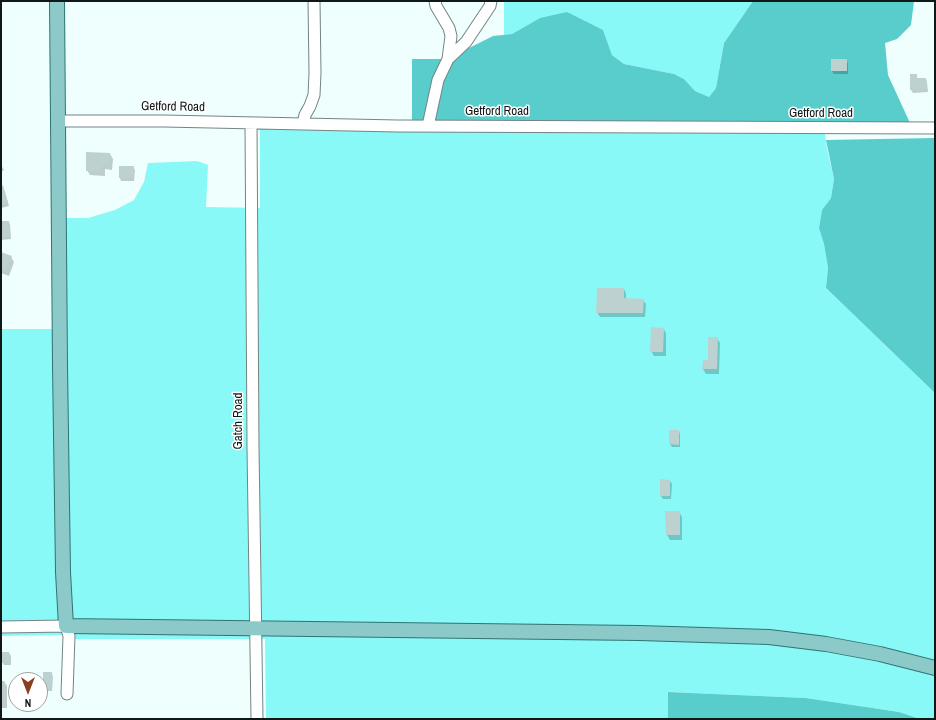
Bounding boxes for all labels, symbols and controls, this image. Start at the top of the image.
street label: Getford Road [141,99,205,115]
street label: Getford Road [465,104,529,120]
street label: Getford Road [789,106,853,122]
street label: Gatch Road [231,393,247,449]
north arrow [8,672,48,712]
text: N [25,696,31,710]

